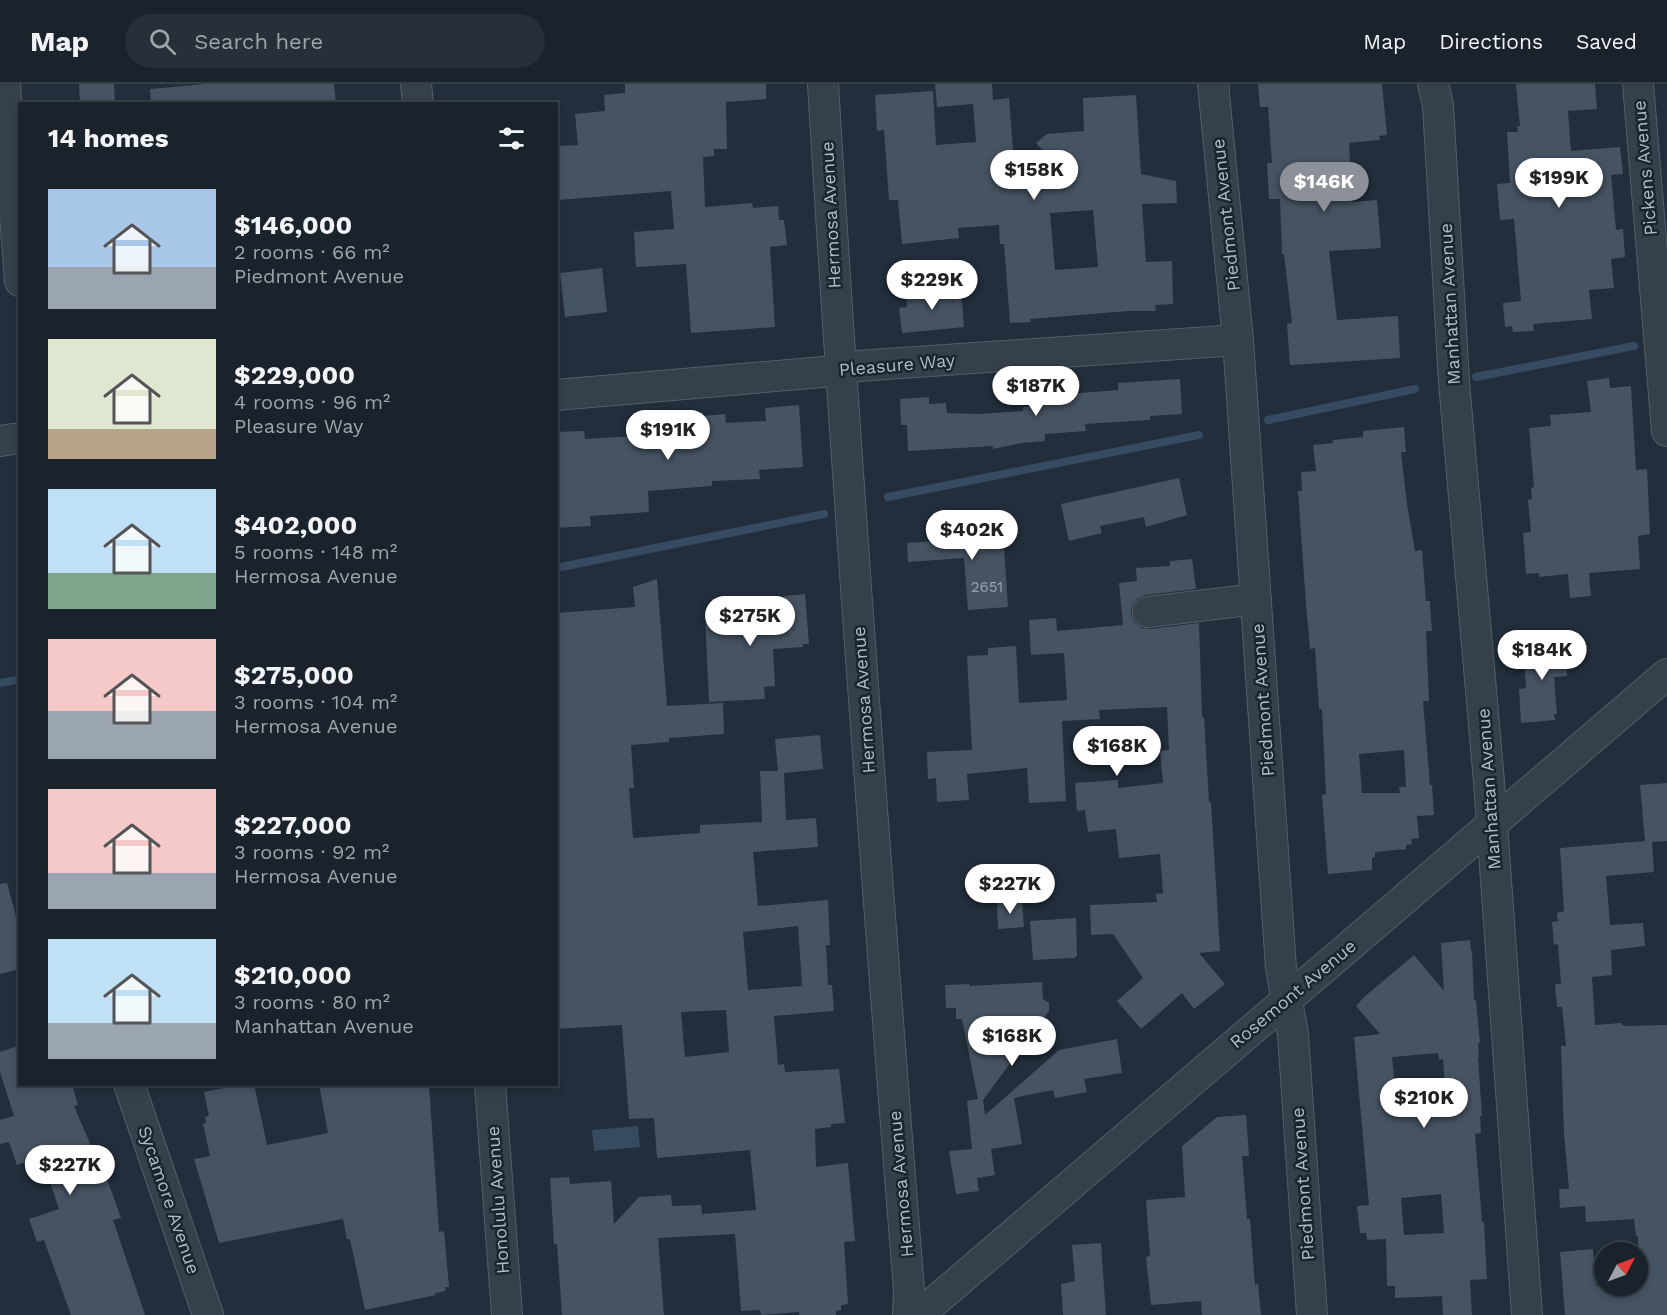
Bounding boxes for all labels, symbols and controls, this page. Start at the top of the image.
search box [125,14,545,68]
text: Map [30,25,89,58]
icon: search [146,25,179,58]
text: Search here [194,29,323,54]
text: Map [1363,29,1406,54]
text: Directions [1439,29,1543,54]
text: Saved [1576,29,1637,54]
street label: Pickens Avenue [1628,99,1661,237]
icon: filters [495,122,528,155]
text: 14 homes [48,123,169,153]
street label: Piedmont Avenue [1207,138,1244,292]
street label: Hermosa Avenue [816,141,845,289]
pin: $158K [992,150,1076,201]
text: $158K [1004,157,1064,181]
pin: $199K [1517,158,1601,209]
pin: $146K [1282,162,1366,213]
text: $199K [1529,165,1589,189]
text: $146K [1294,169,1354,193]
text: $146,000 [234,210,352,240]
icon: home [96,213,168,285]
street label: Manhattan Avenue [1435,223,1464,385]
text: 2 rooms · 66 m² [234,240,390,264]
pin: $229K [890,260,974,311]
text: Piedmont Avenue [234,264,404,288]
text: $229K [901,267,963,291]
street label: Pleasure Way [838,349,957,380]
text: $229,000 [234,360,355,390]
icon: home [96,363,168,435]
pin: $187K [994,366,1078,417]
text: $187K [1006,373,1066,397]
text: 4 rooms · 96 m² [234,390,390,414]
pin: $191K [626,410,710,461]
text: Pleasure Way [234,414,363,438]
text: $191K [640,417,696,441]
text: $402,000 [234,510,357,540]
pin: $402K [930,510,1014,561]
icon: home [96,513,168,585]
text: $402K [940,517,1004,541]
text: 5 rooms · 148 m² [234,540,397,564]
text: Hermosa Avenue [234,564,397,588]
house number: 2651 [971,578,1003,596]
pin: $275K [708,596,792,647]
text: $275K [719,603,781,627]
street label: Piedmont Avenue [1247,623,1278,777]
street label: Hermosa Avenue [848,626,879,774]
pin: $184K [1500,630,1584,681]
text: $184K [1512,637,1572,661]
text: $275,000 [234,660,354,690]
icon: home [96,663,168,735]
text: 3 rooms · 104 m² [234,690,397,714]
street label: Manhattan Avenue [1472,708,1505,871]
text: Hermosa Avenue [234,714,397,738]
pin: $168K [1075,726,1159,777]
text: $168K [1087,733,1147,757]
text: $227,000 [234,810,351,840]
icon: home [96,813,168,885]
text: 3 rooms · 92 m² [234,840,389,864]
text: Hermosa Avenue [234,864,397,888]
pin: $227K [968,864,1052,915]
text: $227K [979,871,1041,895]
street label: Rosemont Avenue [1225,935,1360,1052]
text: $210,000 [234,960,351,990]
icon: home [96,963,168,1035]
text: 3 rooms · 80 m² [234,990,390,1014]
text: Manhattan Avenue [234,1014,414,1038]
pin: $168K [970,1016,1054,1067]
text: $168K [982,1023,1042,1047]
pin: $210K [1382,1078,1466,1129]
text: $210K [1394,1085,1454,1109]
street label: Piedmont Avenue [1287,1107,1318,1261]
street label: Hermosa Avenue [884,1110,917,1258]
street label: Sycamore Avenue [134,1123,205,1277]
street label: Honolulu Avenue [482,1125,513,1275]
pin: $227K [28,1145,112,1196]
text: $227K [39,1152,101,1176]
north arrow [1594,1242,1648,1296]
map controls [1594,1242,1648,1296]

